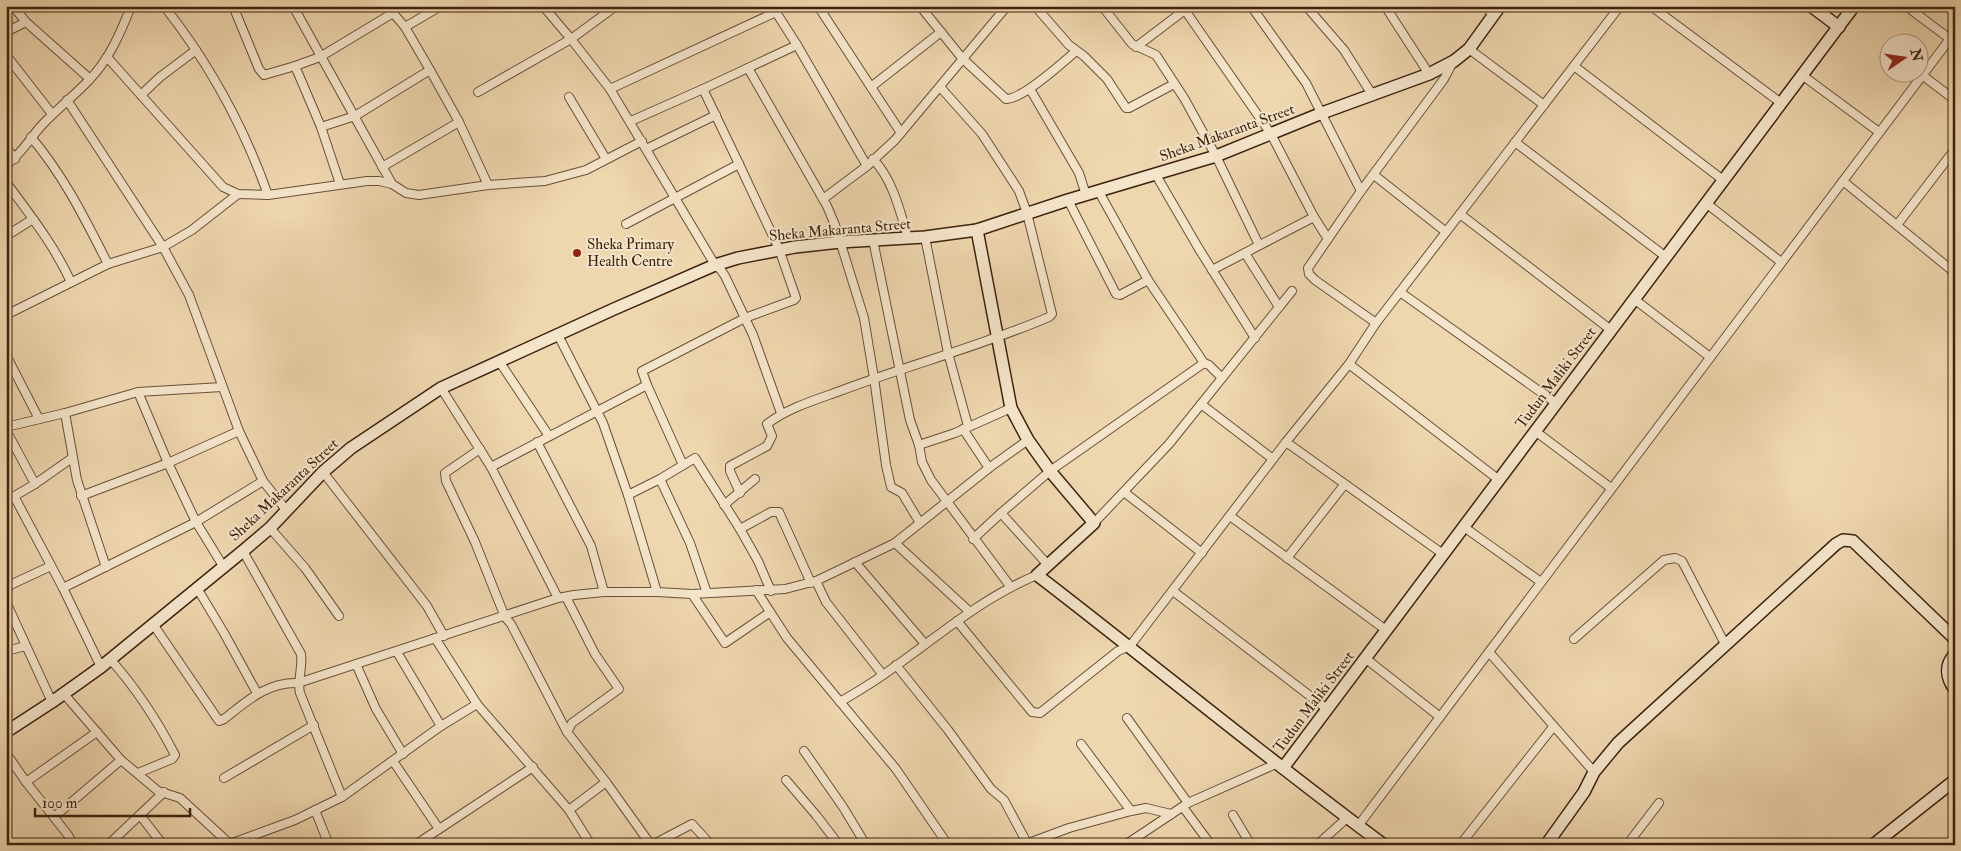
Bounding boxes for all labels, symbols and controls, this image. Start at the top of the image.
north arrow [1878,32,1928,82]
text: N [1906,46,1926,64]
street label: Sheka Makaranta Street [1157,100,1297,166]
street label: Sheka Makaranta Street [768,214,912,246]
place label: Sheka Primary Health Centre [587,235,674,271]
marker: Sheka Primary Health Centre [571,247,583,259]
street label: Tudun Maliki Street [1512,323,1600,433]
street label: Sheka Makaranta Street [225,434,343,546]
street label: Tudun Maliki Street [1270,647,1358,757]
scale bar [35,786,190,818]
text: 100 m [42,794,78,813]

